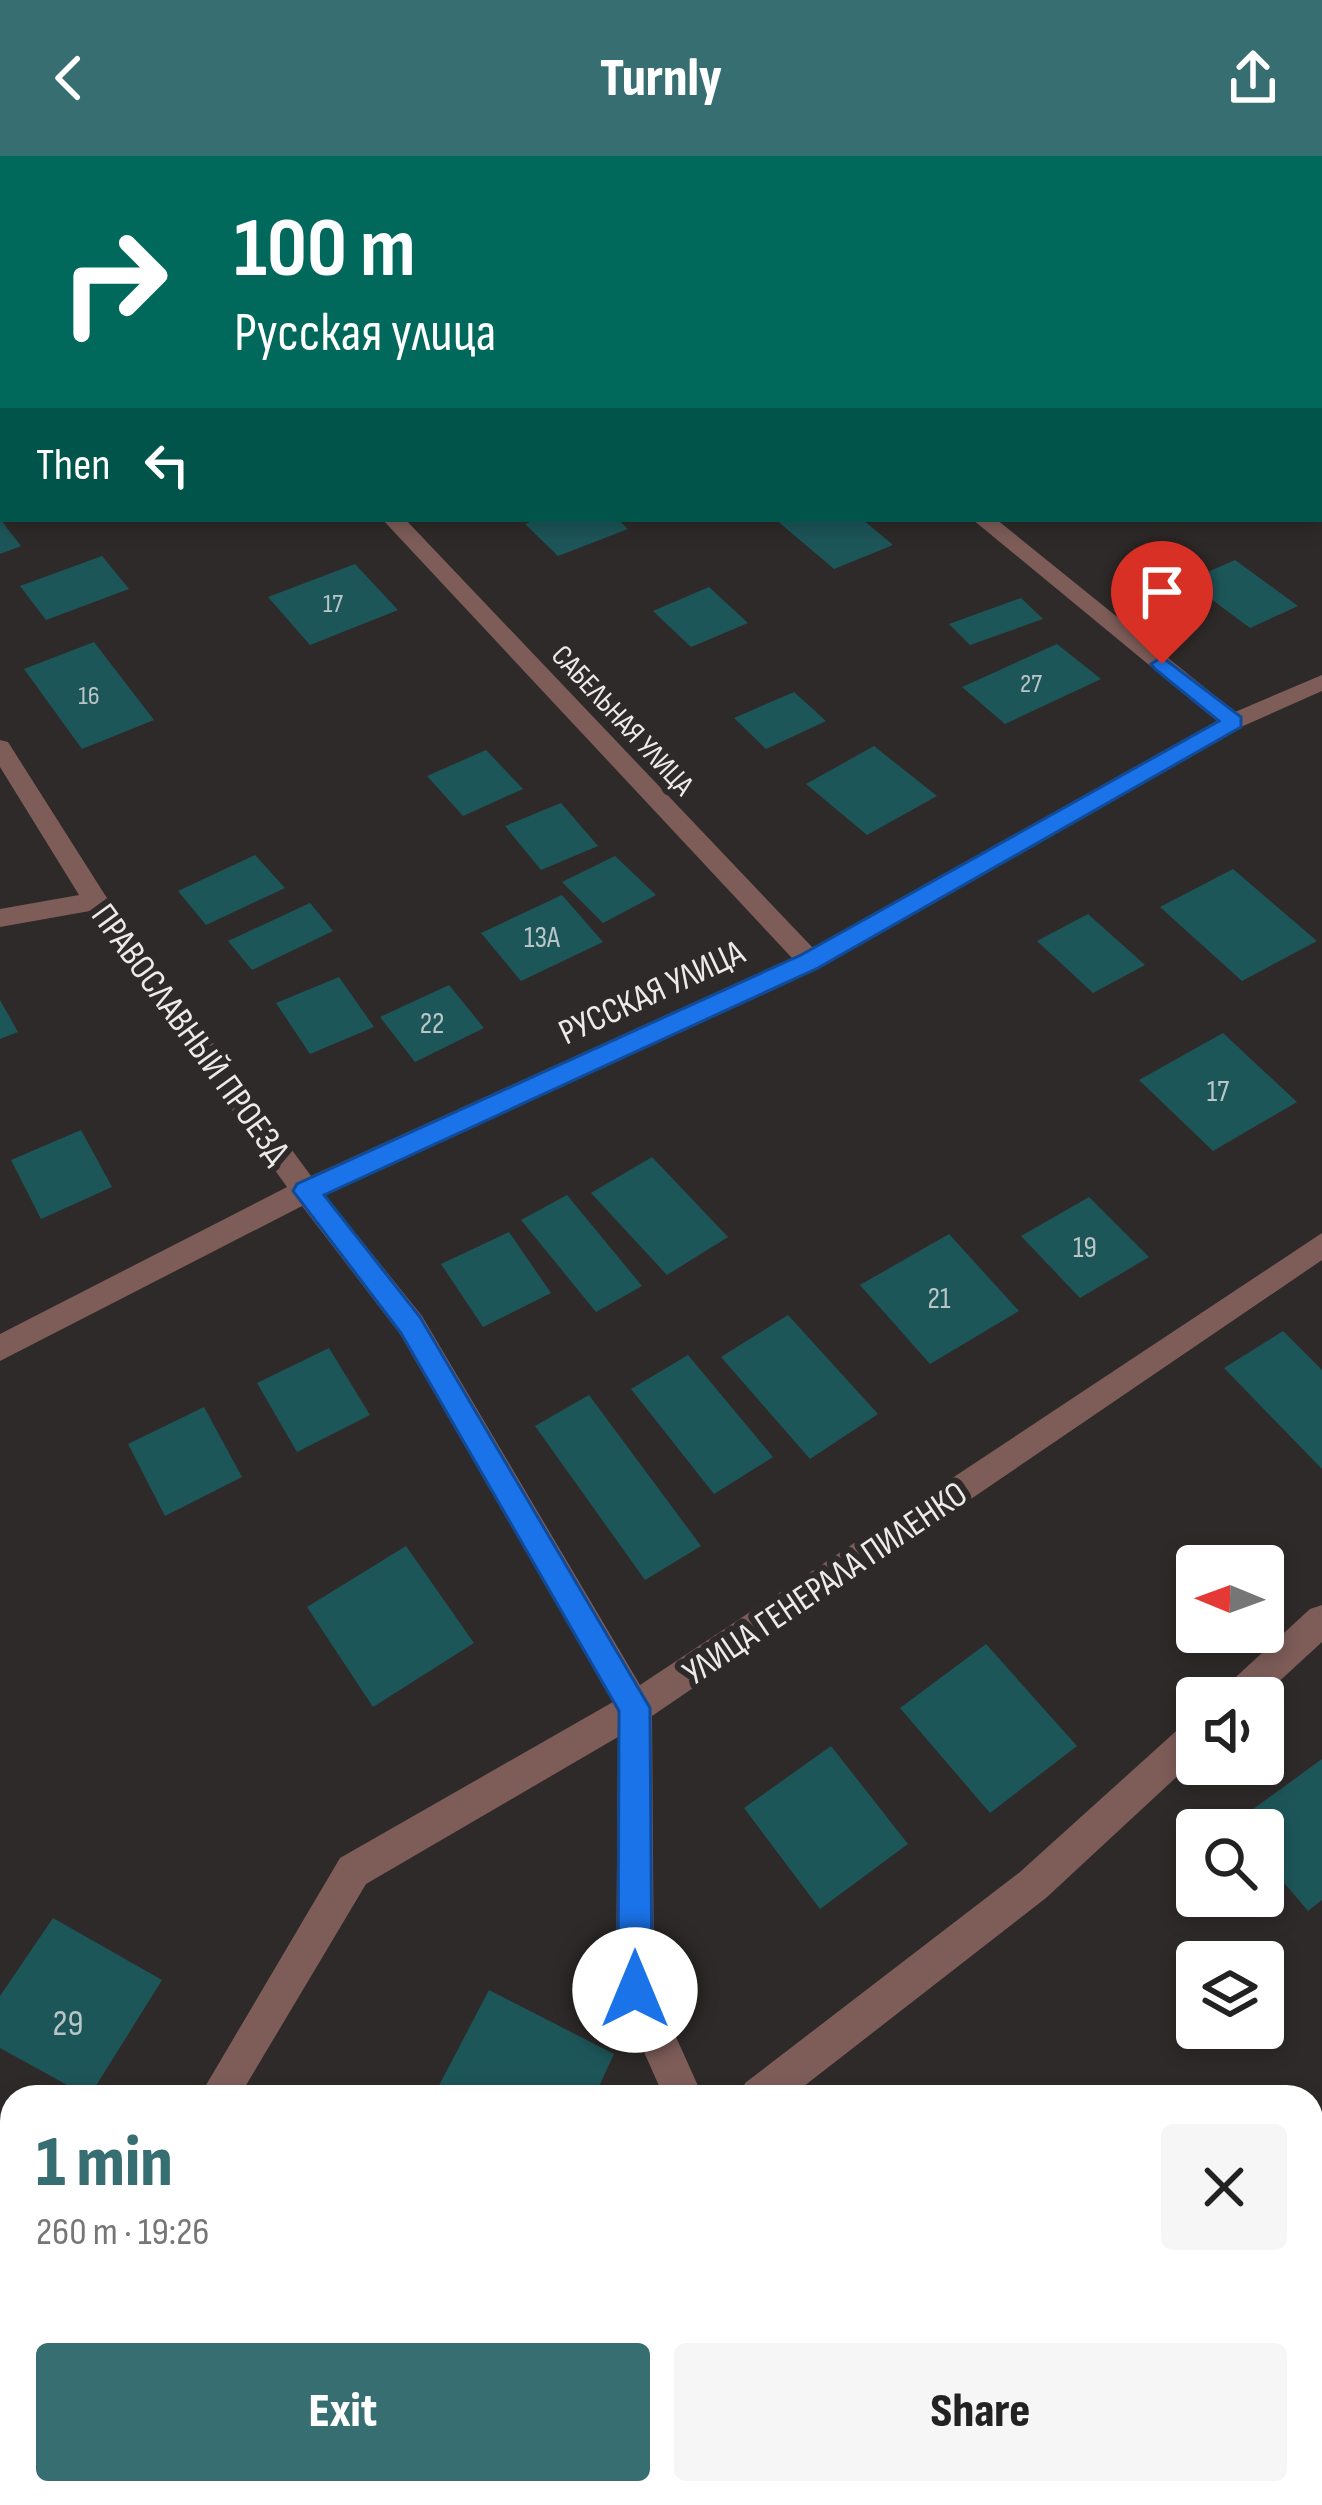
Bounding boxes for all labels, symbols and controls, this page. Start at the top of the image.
icon: back [36,45,102,111]
icon: share [1220,45,1286,111]
text: Turnly [600,46,722,111]
text: 100 m [234,199,416,300]
icon: right [36,204,192,360]
text: Русская улица [234,301,496,366]
icon: left [134,432,200,498]
text: Then [36,438,110,493]
pin [1111,541,1213,664]
icon: arrive [1129,559,1195,625]
house number: 17 [323,588,343,620]
street label: САБЕЛЬНАЯ УЛИЦА [543,638,701,803]
house number: 27 [1020,668,1042,700]
house number: 16 [78,680,100,712]
street label: ПРАВОСЛАВНЫЙ ПРОЕЗД [81,896,299,1173]
house number: 13А [524,920,560,956]
street label: РУССКАЯ УЛИЦА [552,931,752,1055]
house number: 22 [420,1006,444,1042]
house number: 17 [1207,1074,1229,1110]
house number: 19 [1073,1230,1097,1266]
house number: 21 [928,1281,951,1317]
street label: УЛИЦА ГЕНЕРАЛА ПИЛЕНКО [675,1473,976,1695]
north arrow [1176,1545,1284,1653]
map controls [1176,1545,1284,2049]
button: sound [1176,1677,1284,1785]
button: search [1176,1809,1284,1917]
position arrow [572,1927,698,2053]
button: layers [1176,1941,1284,2049]
house number: 29 [53,2003,83,2046]
text: 1 min [36,2120,173,2207]
button: close [1161,2124,1287,2250]
text: 260 m · 19:26 [36,2209,209,2256]
button: Exit [36,2343,650,2481]
button: Share [674,2343,1287,2481]

